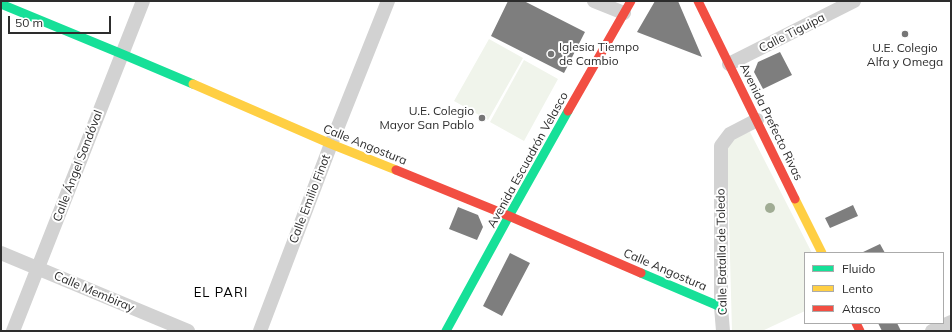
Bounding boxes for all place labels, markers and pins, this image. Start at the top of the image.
marker: U.E. Colegio Alfa y Omega [900,29,910,39]
place label: Iglesia Tiempo de Cambio [559,40,639,68]
place label: U.E. Colegio Alfa y Omega [867,41,943,69]
marker: Iglesia Tiempo de Cambio [546,49,556,59]
place label: U.E. Colegio Mayor San Pablo [379,104,474,132]
marker: U.E. Colegio Mayor San Pablo [477,113,487,123]

